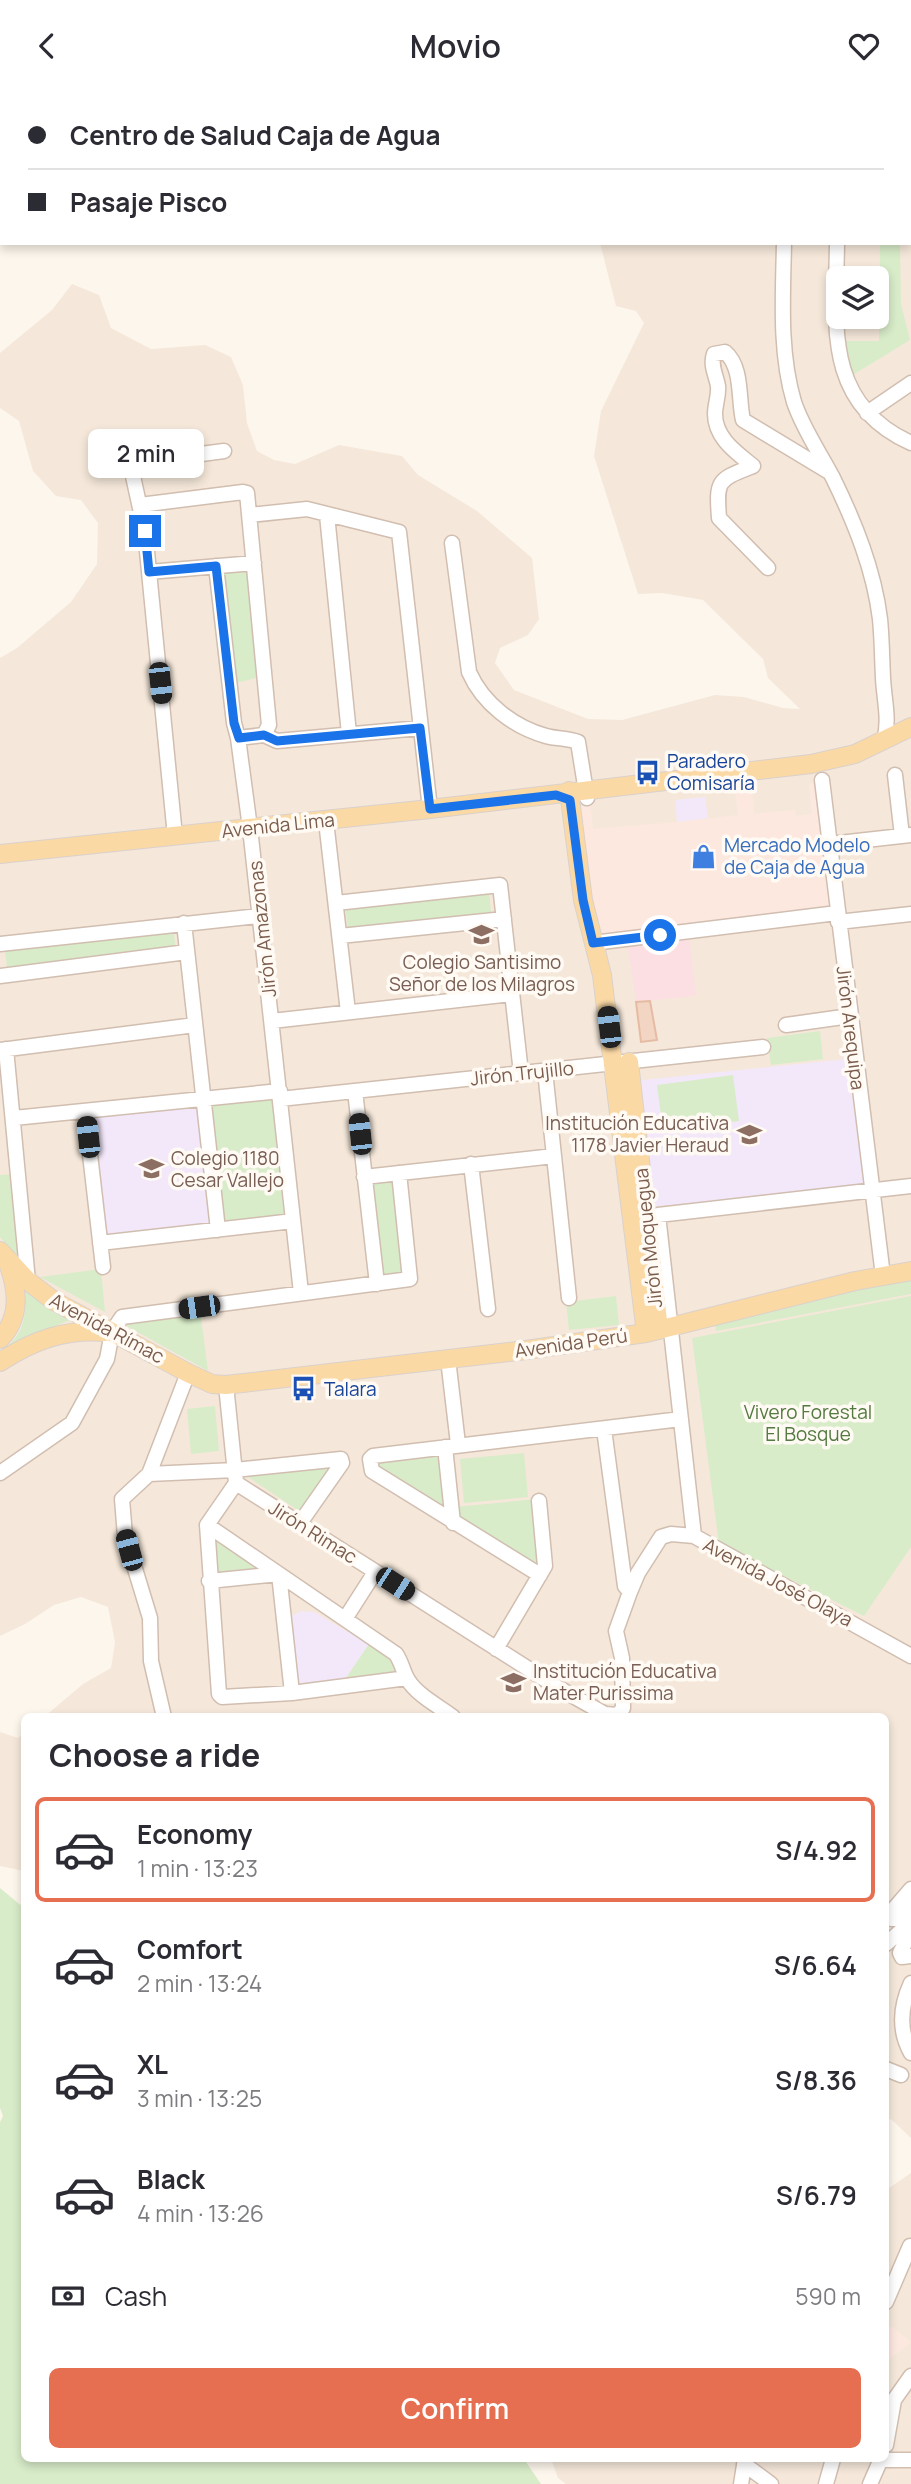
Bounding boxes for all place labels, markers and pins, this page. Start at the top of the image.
place label: Paradero Comisaría [667,748,755,796]
bus stop icon: Paradero Comisaría [633,758,661,786]
place label: Mercado Modelo de Caja de Agua [724,832,870,880]
shop icon: Mercado Modelo de Caja de Agua [690,842,718,870]
school or university icon: Colegio Santisimo Señor de los Milagros [468,920,496,948]
place label: Colegio Santisimo Señor de los Milagros [389,949,575,997]
place label: Institución Educativa 1178 Javier Heraud [545,1110,729,1158]
school or university icon: Institución Educativa 1178 Javier Heraud [735,1120,763,1148]
place label: Colegio 1180 Cesar Vallejo [171,1145,284,1193]
school or university icon: Colegio 1180 Cesar Vallejo [137,1155,165,1183]
bus stop icon: Talara [290,1375,318,1403]
place label: Talara [324,1376,377,1402]
place label: Institución Educativa Mater Purissima [533,1658,717,1706]
school or university icon: Institución Educativa Mater Purissima [499,1668,527,1696]

